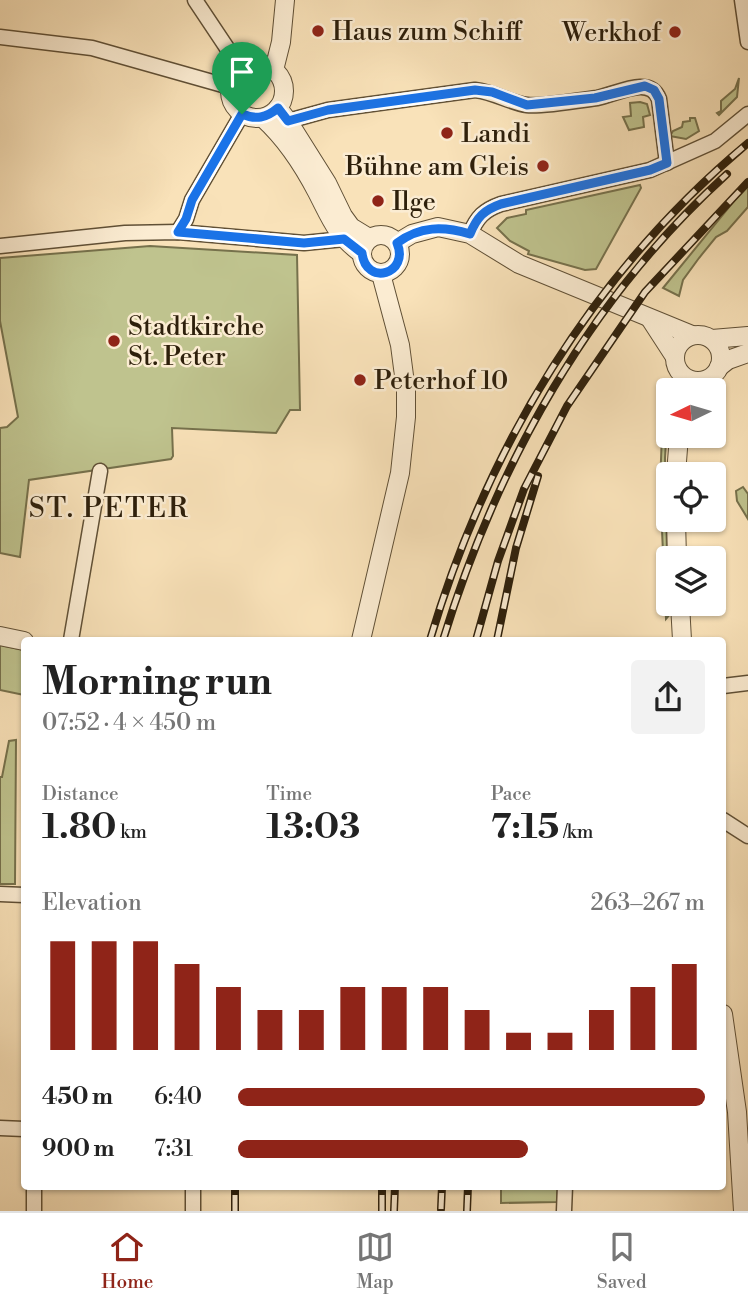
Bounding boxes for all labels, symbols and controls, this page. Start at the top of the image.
place label: Haus zum Schiff [332,16,523,48]
place label: Werkhof [561,17,663,49]
marker: Haus zum Schiff [310,23,326,39]
marker: Werkhof [667,24,683,40]
pin [212,42,272,114]
icon: arrive [223,53,261,91]
place label: Landi [461,118,530,150]
marker: Landi [439,125,455,141]
place label: Bühne am Gleis [344,151,529,183]
marker: Bühne am Gleis [535,158,551,174]
place label: Ilge [392,186,436,218]
marker: Ilge [370,193,386,209]
place label: Stadtkirche St. Peter [128,311,264,373]
marker: Stadtkirche St. Peter [106,333,122,349]
place label: Peterhof 10 [374,365,508,397]
marker: Peterhof 10 [352,372,368,388]
north arrow [656,378,726,448]
map controls [656,378,726,616]
button: locate [656,462,726,532]
district label: ST. PETER [29,491,189,526]
button: layers [656,546,726,616]
text: Morning run [42,659,272,706]
button: share [631,660,705,734]
text: 07:52 · 4 × 450 m [42,709,216,737]
text: Distance [42,782,119,806]
text: Time [266,782,312,806]
text: Pace [491,782,531,806]
text: 1.80 [42,806,116,849]
text: 13:03 [266,806,360,849]
text: 7:15 [491,806,559,849]
text: km [116,820,147,844]
text: /km [559,820,593,844]
text: Elevation [42,889,142,917]
text: 263–267 m [591,889,705,917]
text: 450 m [42,1083,113,1111]
text: 6:40 [154,1083,202,1111]
text: 900 m [42,1135,115,1163]
text: 7:31 [154,1135,193,1163]
tab: Home [101,1228,153,1294]
tab: Map [356,1228,394,1294]
tab: Saved [597,1228,647,1294]

